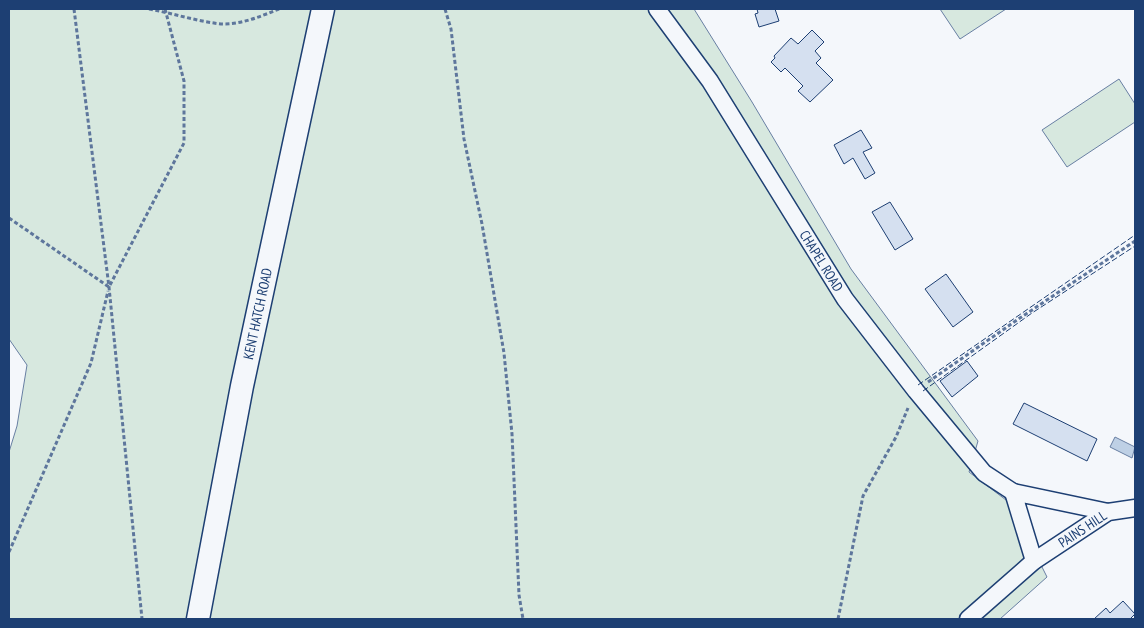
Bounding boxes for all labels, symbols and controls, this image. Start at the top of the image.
street label: CHAPEL ROAD [796,227,847,295]
street label: KENT HATCH ROAD [239,266,276,361]
street label: PAINS HILL [1055,506,1110,551]

